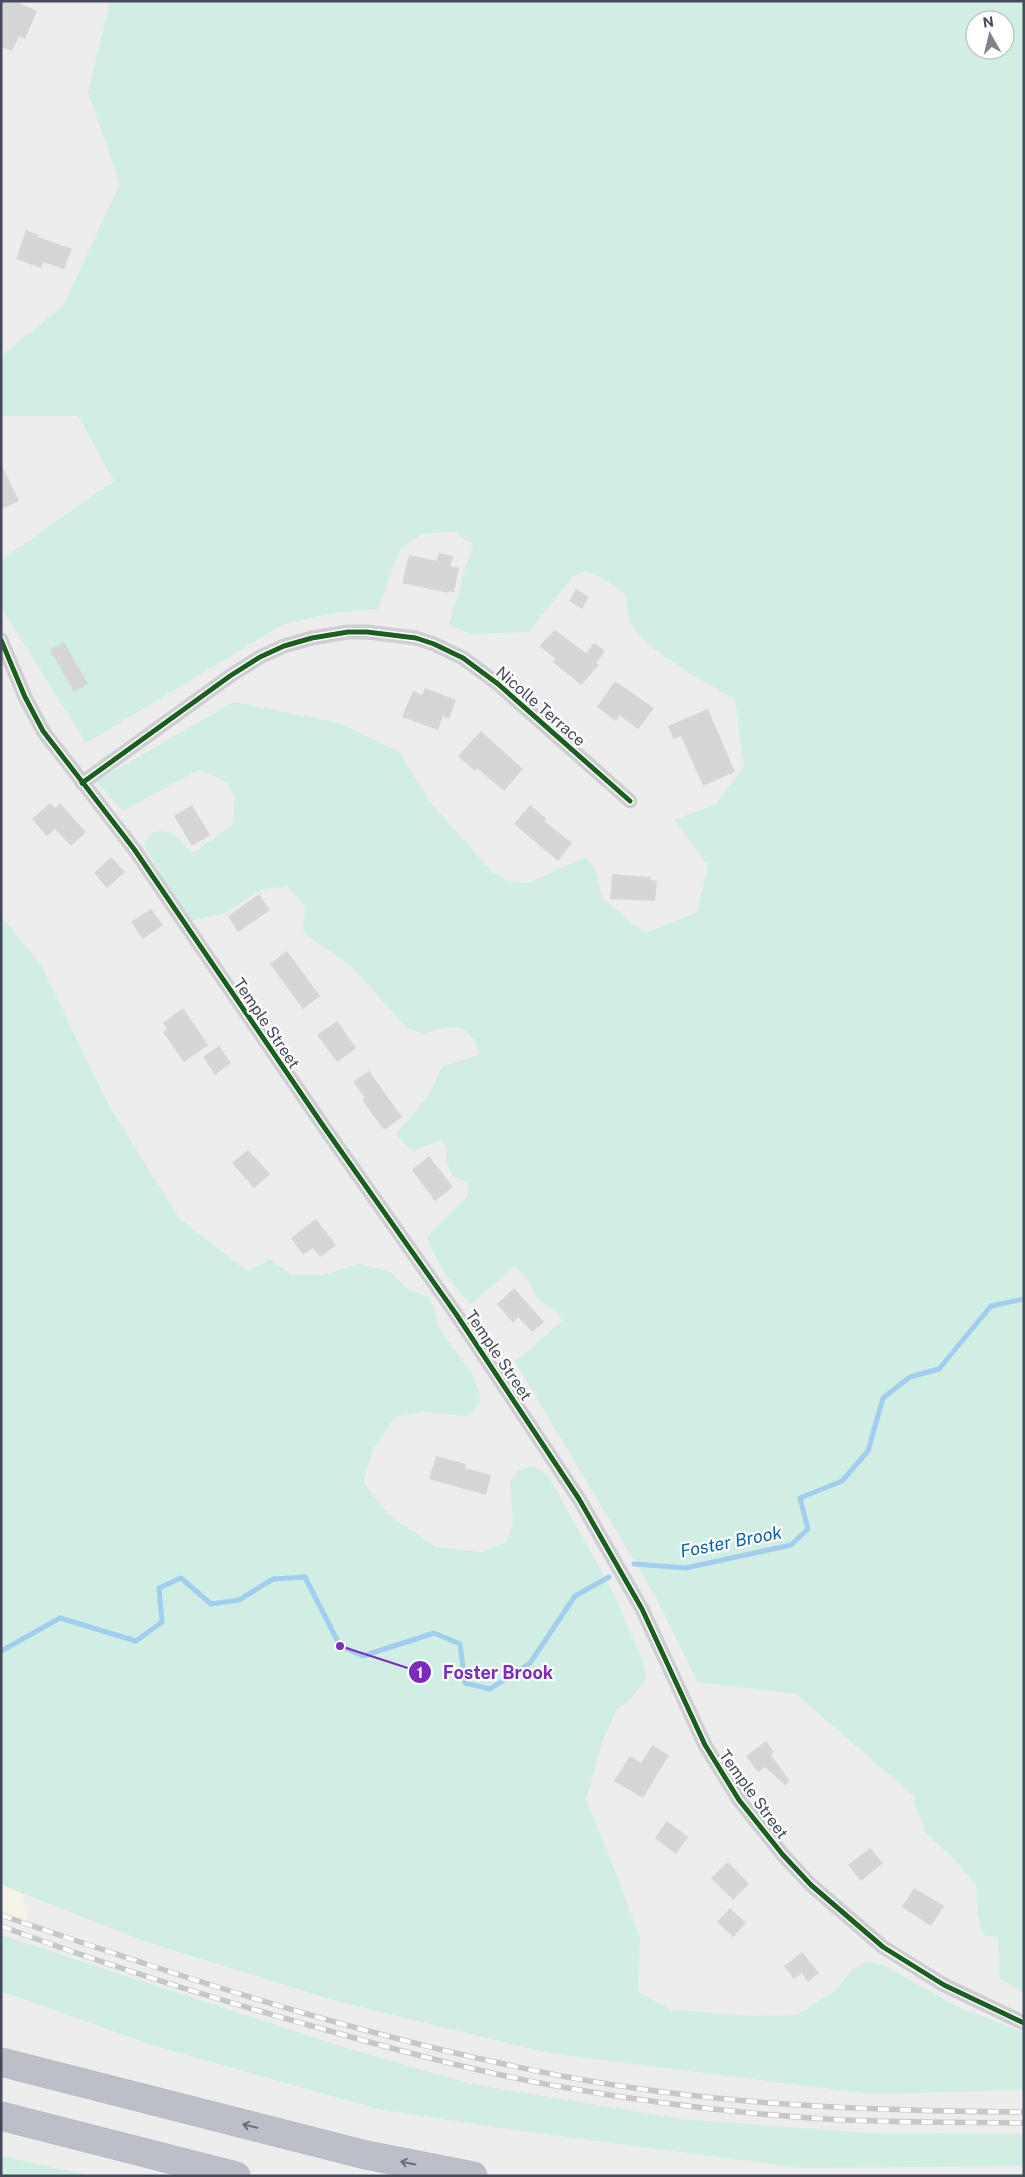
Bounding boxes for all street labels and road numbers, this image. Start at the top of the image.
street label: Nicolle Terrace [492,663,589,750]
street label: Temple Street [229,975,304,1072]
street label: Temple Street [461,1307,536,1404]
street label: Temple Street [715,1746,792,1842]

